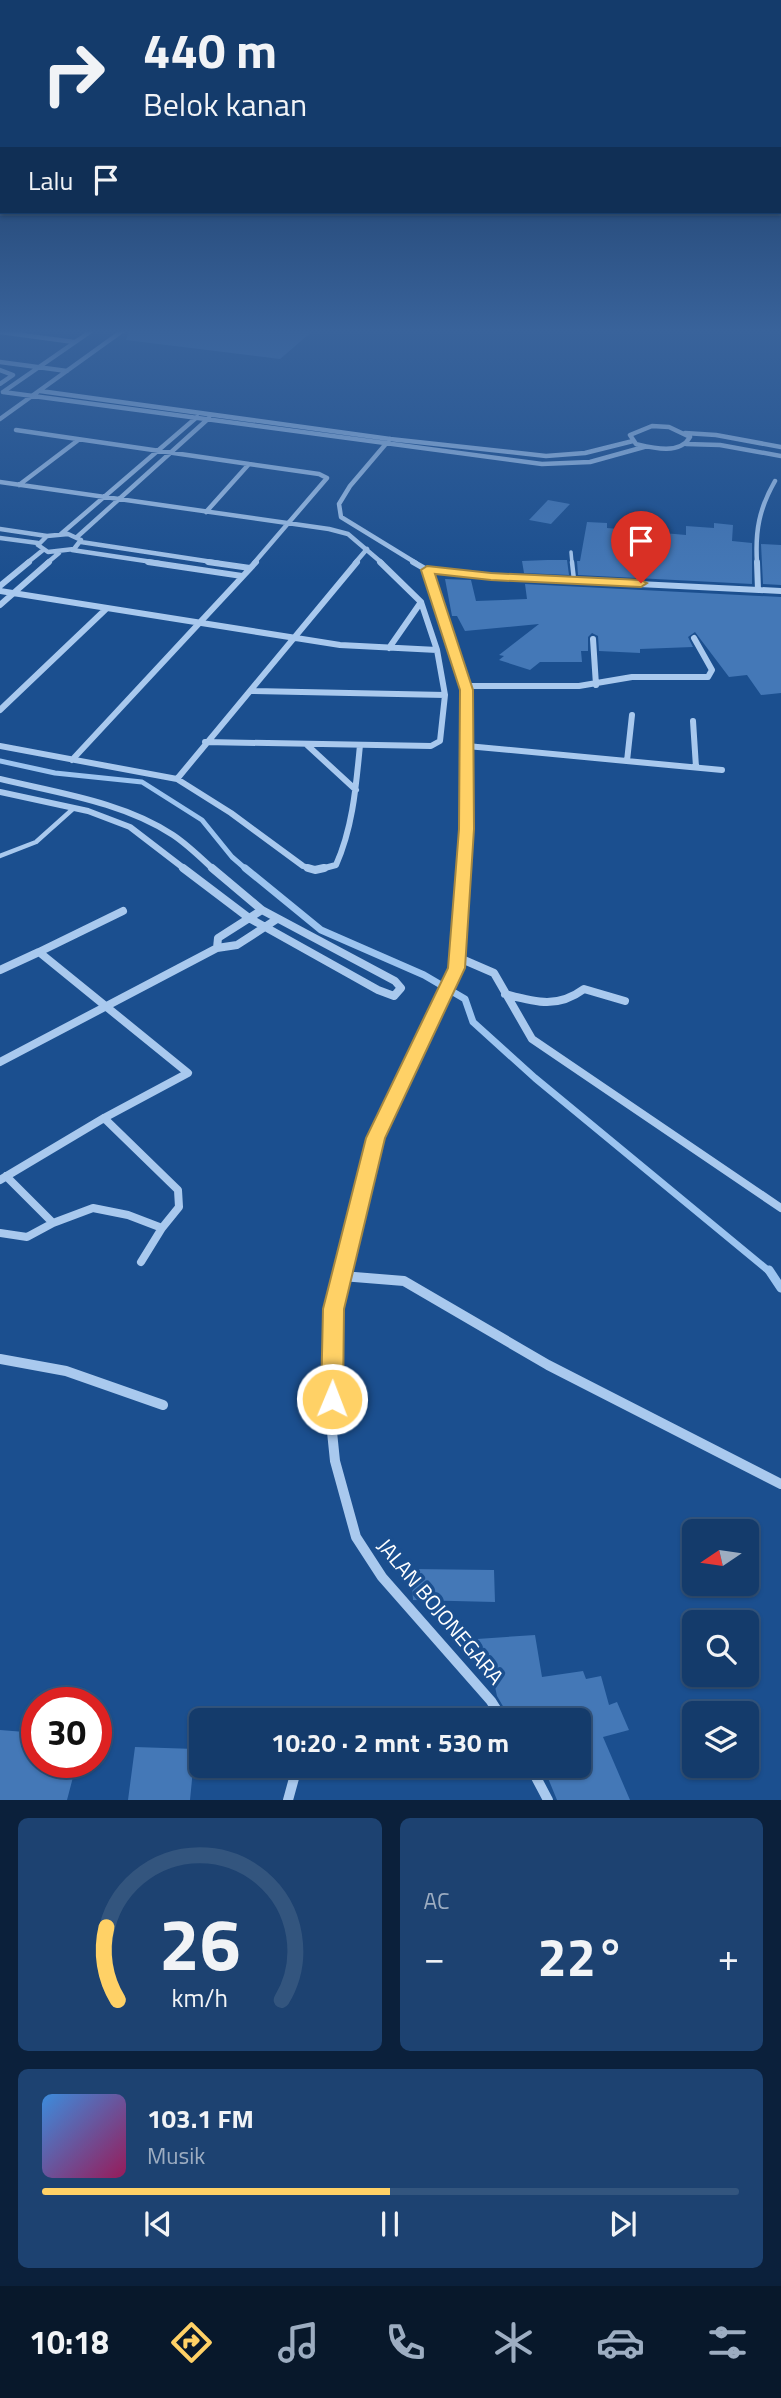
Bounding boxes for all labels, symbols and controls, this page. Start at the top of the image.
text: 440 m [143,12,277,87]
icon: right [28,28,119,119]
text: Belok kanan [143,80,307,128]
text: Lalu [28,161,73,200]
icon: arrive [87,161,125,199]
pin [611,511,671,583]
icon: arrive [622,522,660,560]
position arrow [295,1362,369,1436]
north arrow [682,1519,760,1596]
map controls [682,1519,759,1778]
street label: JALAN BOJONEGARA [370,1531,512,1692]
button: search [682,1610,759,1687]
speed limit sign: 30 [21,1687,112,1778]
button: layers [682,1701,759,1778]
text: 10:20 · 2 mnt · 530 m [271,1723,509,1762]
text: AC [424,1883,449,1918]
text: 26 [159,1889,241,1999]
text: 22° [538,1917,625,1996]
text: − [424,1928,445,1986]
text: + [718,1928,739,1986]
text: km/h [171,1979,228,2017]
text: 103.1 FM [147,2099,254,2138]
text: Musik [147,2138,205,2173]
icon: previous [139,2205,177,2243]
icon: pause [371,2205,409,2243]
icon: next [604,2205,642,2243]
text: 10:18 [29,2318,109,2366]
icon: directions [167,2318,216,2367]
icon: music [274,2318,323,2367]
icon: phone [381,2318,430,2367]
icon: climate [489,2318,538,2367]
icon: car [596,2318,645,2367]
icon: filters [703,2318,752,2367]

